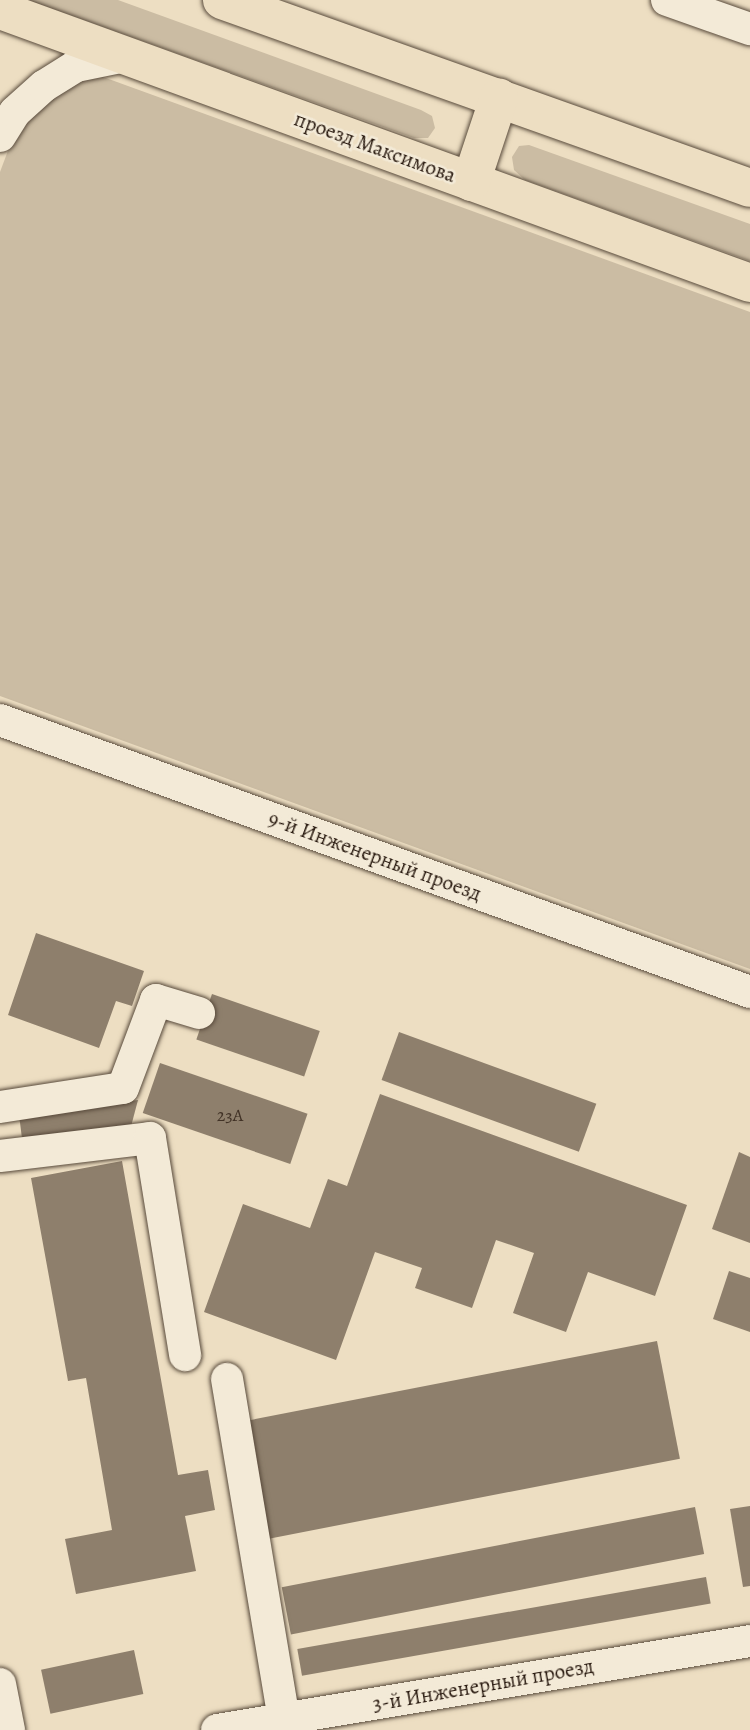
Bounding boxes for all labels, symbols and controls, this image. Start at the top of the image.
street label: проезд Максимова [291,106,459,188]
street label: 9-й Инженерный проезд [265,806,485,906]
house number: 23А [217,1104,243,1126]
street label: 3-й Инженерный проезд [371,1653,595,1717]

